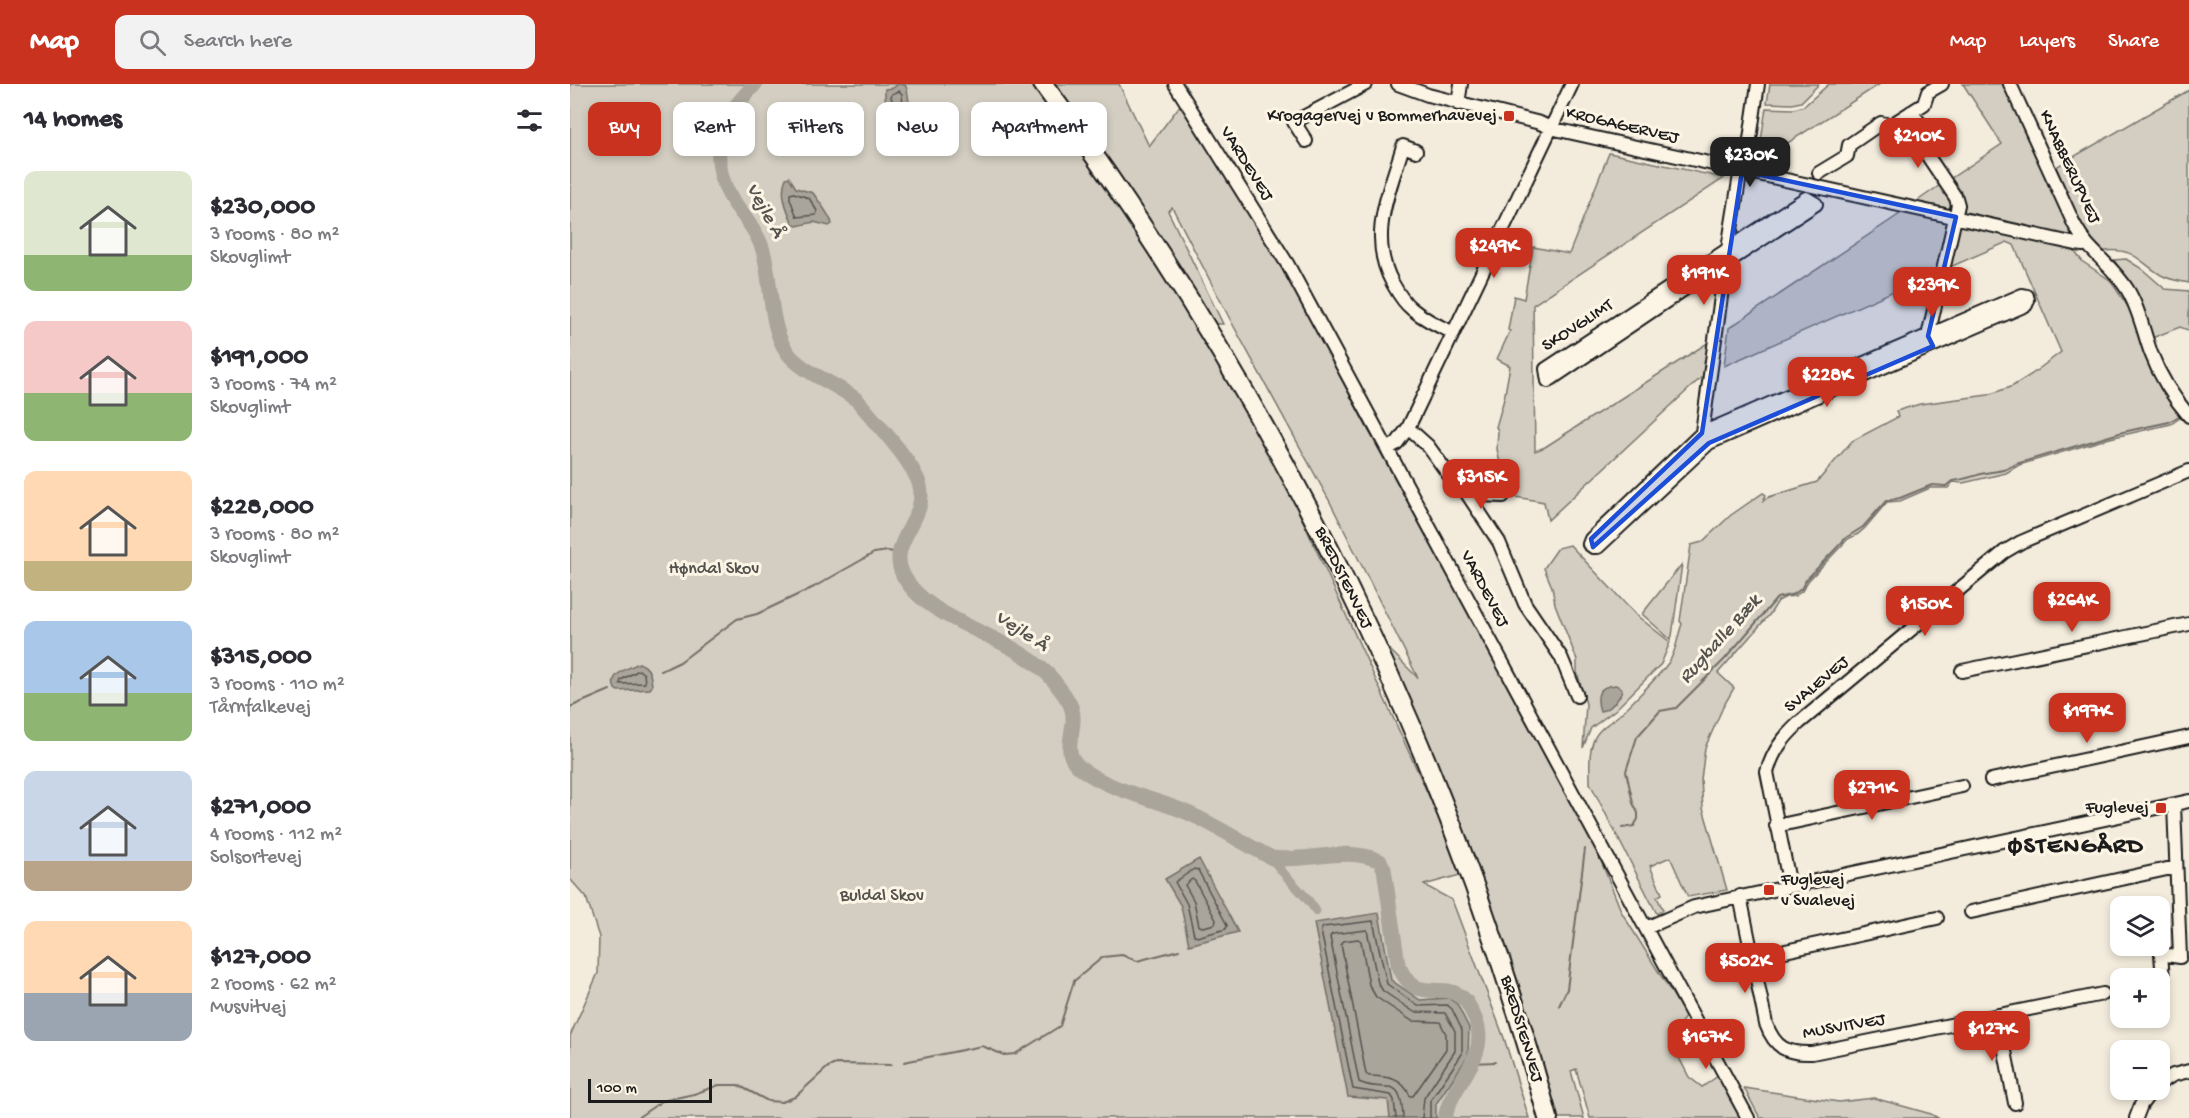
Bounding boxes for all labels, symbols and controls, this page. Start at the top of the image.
search box [115,15,535,69]
text: Map [30,26,79,59]
icon: search [136,26,169,59]
text: Search here [184,29,292,55]
text: Map [1950,30,1986,55]
text: Layers [2019,30,2075,55]
text: Share [2108,30,2159,55]
chip: Buy [588,102,661,156]
chip: Rent [673,102,755,156]
chip: Filters [767,102,864,156]
chip: New [876,102,959,156]
chip: Apartment [971,102,1107,156]
street label: KROGAGERVEJ [1564,103,1682,149]
icon: filters [513,104,546,137]
text: 14 homes [24,105,122,136]
place label: Krogagervej v Bommerhavevej [1267,106,1497,127]
street label: KNABBERUPVEJ [2034,107,2105,228]
marker: Krogagervej v Bommerhavevej [1502,109,1516,123]
pin: $210K [1876,118,1960,169]
street label: VARDEVEJ [1214,122,1278,206]
text: $210K [1893,126,1943,149]
pin: $230K [1708,137,1792,188]
text: $230K [1724,145,1776,168]
water label: Vejle Å [740,179,790,243]
text: $230,000 [210,193,315,224]
icon: home [72,195,144,267]
text: 3 rooms · 80 m² [210,224,339,247]
pin: $249K [1452,228,1536,279]
text: $249K [1469,236,1519,259]
text: Skovglimt [210,247,290,270]
pin: $191K [1662,255,1746,306]
text: $191K [1681,263,1727,286]
pin: $239K [1890,267,1974,318]
text: $239K [1907,275,1957,298]
street label: SKOVGLIMT [1538,295,1618,357]
text: $191,000 [210,343,308,374]
icon: home [72,345,144,417]
pin: $228K [1785,357,1869,408]
text: $228K [1802,365,1852,388]
text: 3 rooms · 74 m² [210,374,337,397]
text: Skovglimt [210,397,290,420]
pin: $315K [1439,459,1523,510]
text: $315K [1457,467,1505,490]
text: $228,000 [210,493,314,524]
icon: home [72,495,144,567]
street label: BREDSTENVEJ [1309,523,1377,634]
text: 3 rooms · 80 m² [210,524,339,547]
street label: VARDEVEJ [1455,546,1514,632]
text: Skovglimt [210,547,290,570]
park label: Høndal Skov [669,559,759,580]
pin: $264K [2030,582,2114,633]
pin: $150K [1883,586,1967,637]
water label: Rugballe Bæk [1675,589,1768,689]
text: $264K [2047,590,2097,613]
text: $150K [1900,594,1950,617]
water label: Vejle Å [990,606,1053,658]
text: $315,000 [210,643,312,674]
icon: home [72,645,144,717]
street label: SVALEVEJ [1781,651,1855,718]
text: 3 rooms · 110 m² [210,674,345,697]
pin: $197K [2045,693,2129,744]
text: Tårnfalkevej [210,697,311,720]
text: $197K [2063,701,2111,724]
pin: $271K [1830,770,1914,821]
text: $271K [1848,778,1896,801]
text: $271,000 [210,793,311,824]
icon: home [72,795,144,867]
place label: Fuglevej [2084,798,2149,819]
marker: Fuglevej [2154,801,2168,815]
text: 4 rooms · 112 m² [210,824,342,847]
district label: ØSTENGÅRD [2008,832,2144,862]
text: Solsortevej [210,847,302,870]
place label: Fuglevej v Svalevej [1780,870,1855,912]
marker: Fuglevej v Svalevej [1762,883,1776,897]
park label: Buldal Skov [839,886,924,907]
map controls [2110,896,2170,1100]
button: layers [2110,896,2170,956]
text: $127,000 [210,943,311,974]
pin: $502K [1703,943,1787,994]
icon: home [72,945,144,1017]
text: $502K [1719,951,1771,974]
button: + [2110,968,2170,1028]
street label: BREDSTENVEJ [1494,972,1548,1086]
text: 2 rooms · 62 m² [210,974,337,997]
text: Musvitvej [210,997,287,1020]
street label: MUSVITVEJ [1801,1009,1888,1045]
pin: $127K [1950,1011,2034,1062]
pin: $167K [1664,1019,1748,1070]
text: $127K [1968,1019,2016,1042]
text: $167K [1682,1027,1730,1050]
button: − [2110,1040,2170,1100]
scale bar [588,1076,712,1104]
text: 100 m [597,1080,637,1099]

